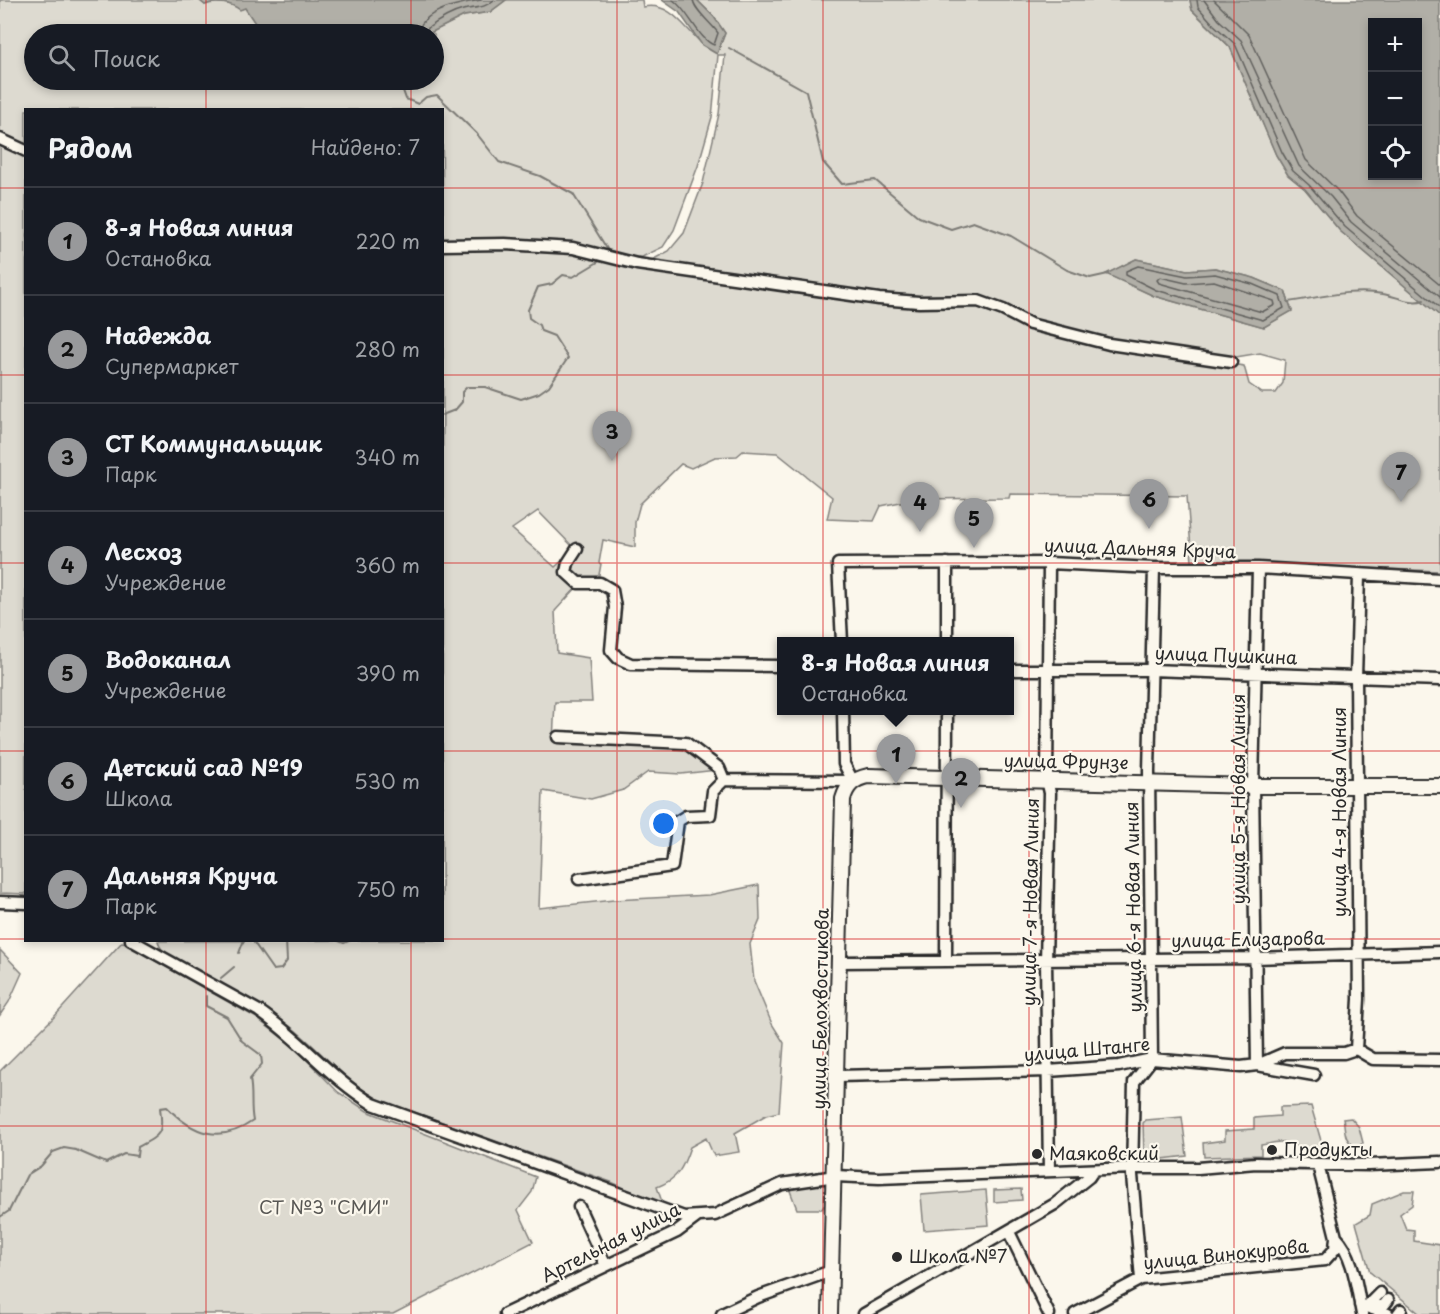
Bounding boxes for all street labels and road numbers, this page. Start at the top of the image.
street label: улица Дальняя Круча [1044,531,1237,564]
street label: улица Пушкина [1154,639,1299,671]
street label: улица 5-я Новая Линия [1224,694,1251,904]
street label: улица 4-я Новая Линия [1325,707,1352,917]
street label: улица Фрунзе [1003,746,1129,775]
street label: улица 7-я Новая Линия [1014,798,1045,1006]
street label: улица 6-я Новая Линия [1117,801,1148,1013]
street label: улица Белохвостикова [804,907,835,1110]
street label: улица Елизарова [1171,924,1326,953]
street label: улица Штанге [1023,1030,1151,1067]
street label: Артельная улица [536,1195,685,1288]
street label: улица Винокурова [1142,1231,1311,1276]

